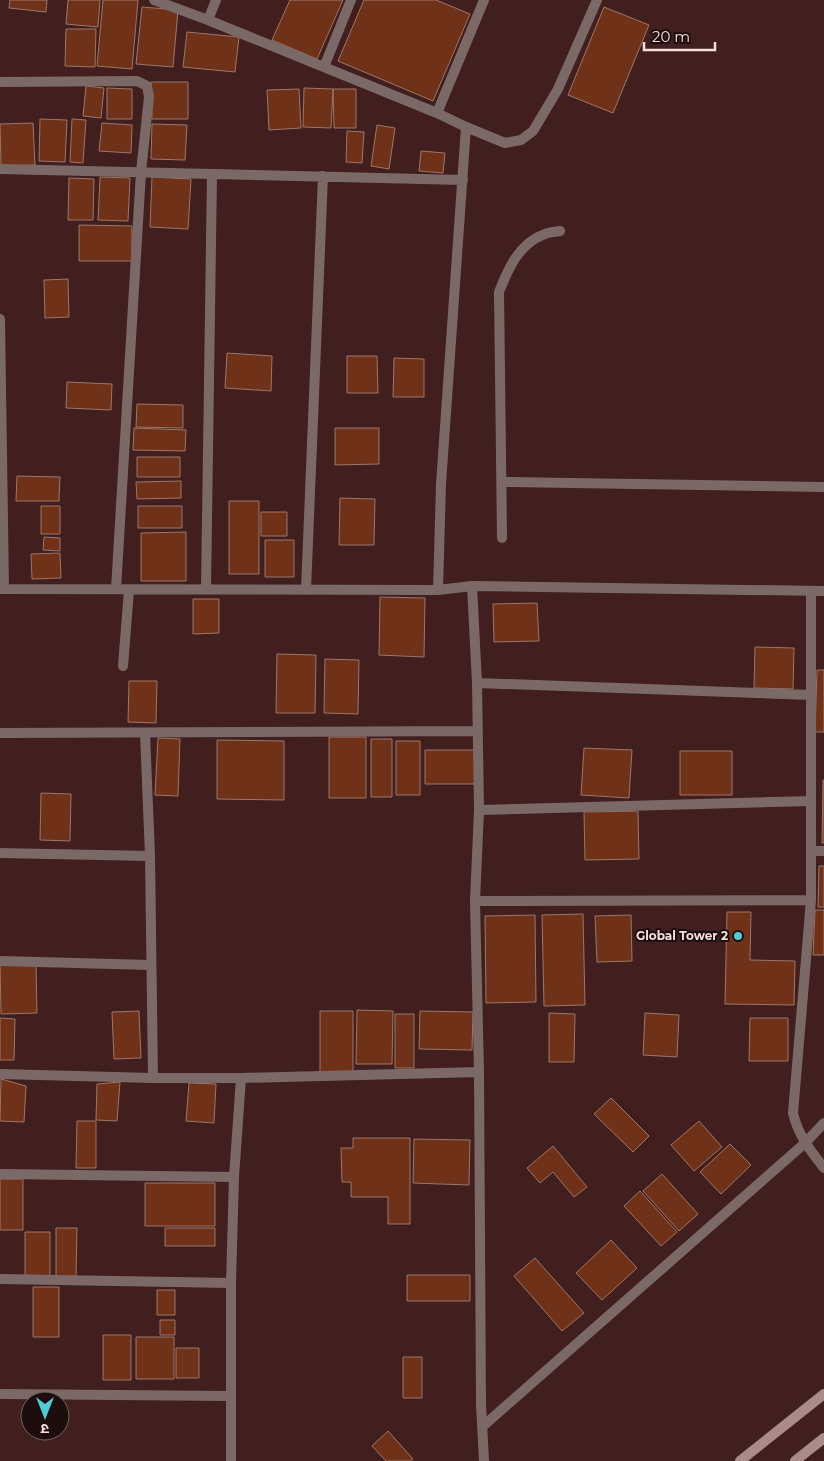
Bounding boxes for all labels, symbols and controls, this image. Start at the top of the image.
scale bar [644,20,715,52]
text: 20 m [652,27,690,46]
place label: Global Tower 2 [636,928,728,943]
marker: Global Tower 2 [732,930,744,942]
north arrow [20,1391,70,1441]
text: उ [40,1420,49,1438]

